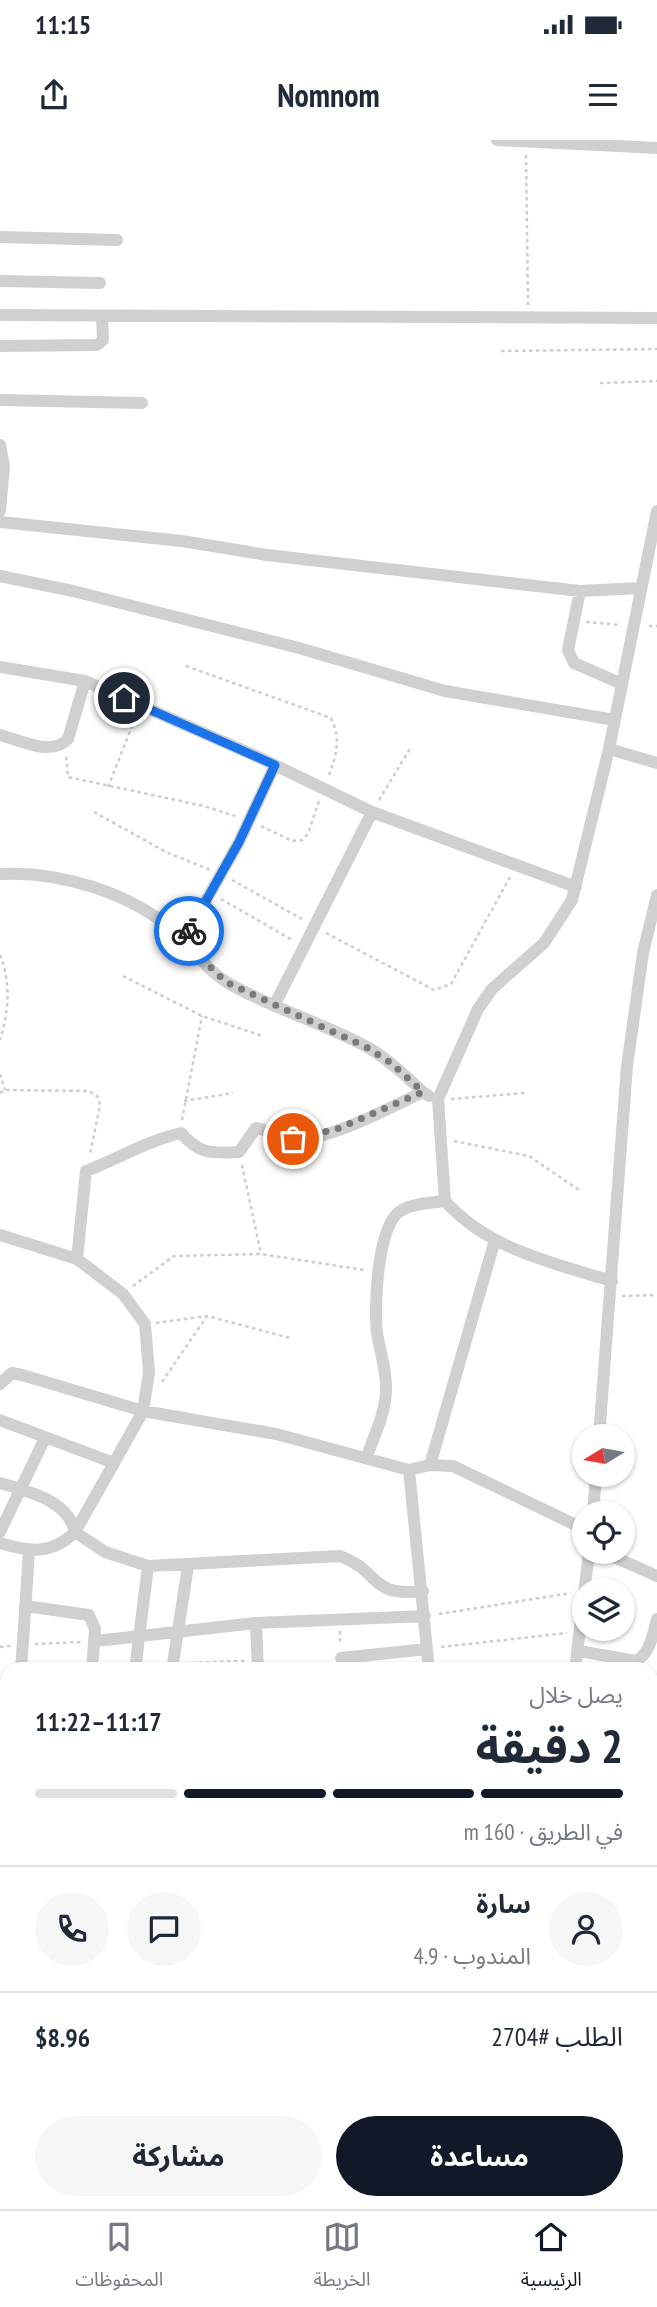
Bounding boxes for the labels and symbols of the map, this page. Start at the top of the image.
pin [94,668,154,728]
courier [154,896,224,966]
pin [263,1109,323,1169]
north arrow [572,1424,635,1488]

